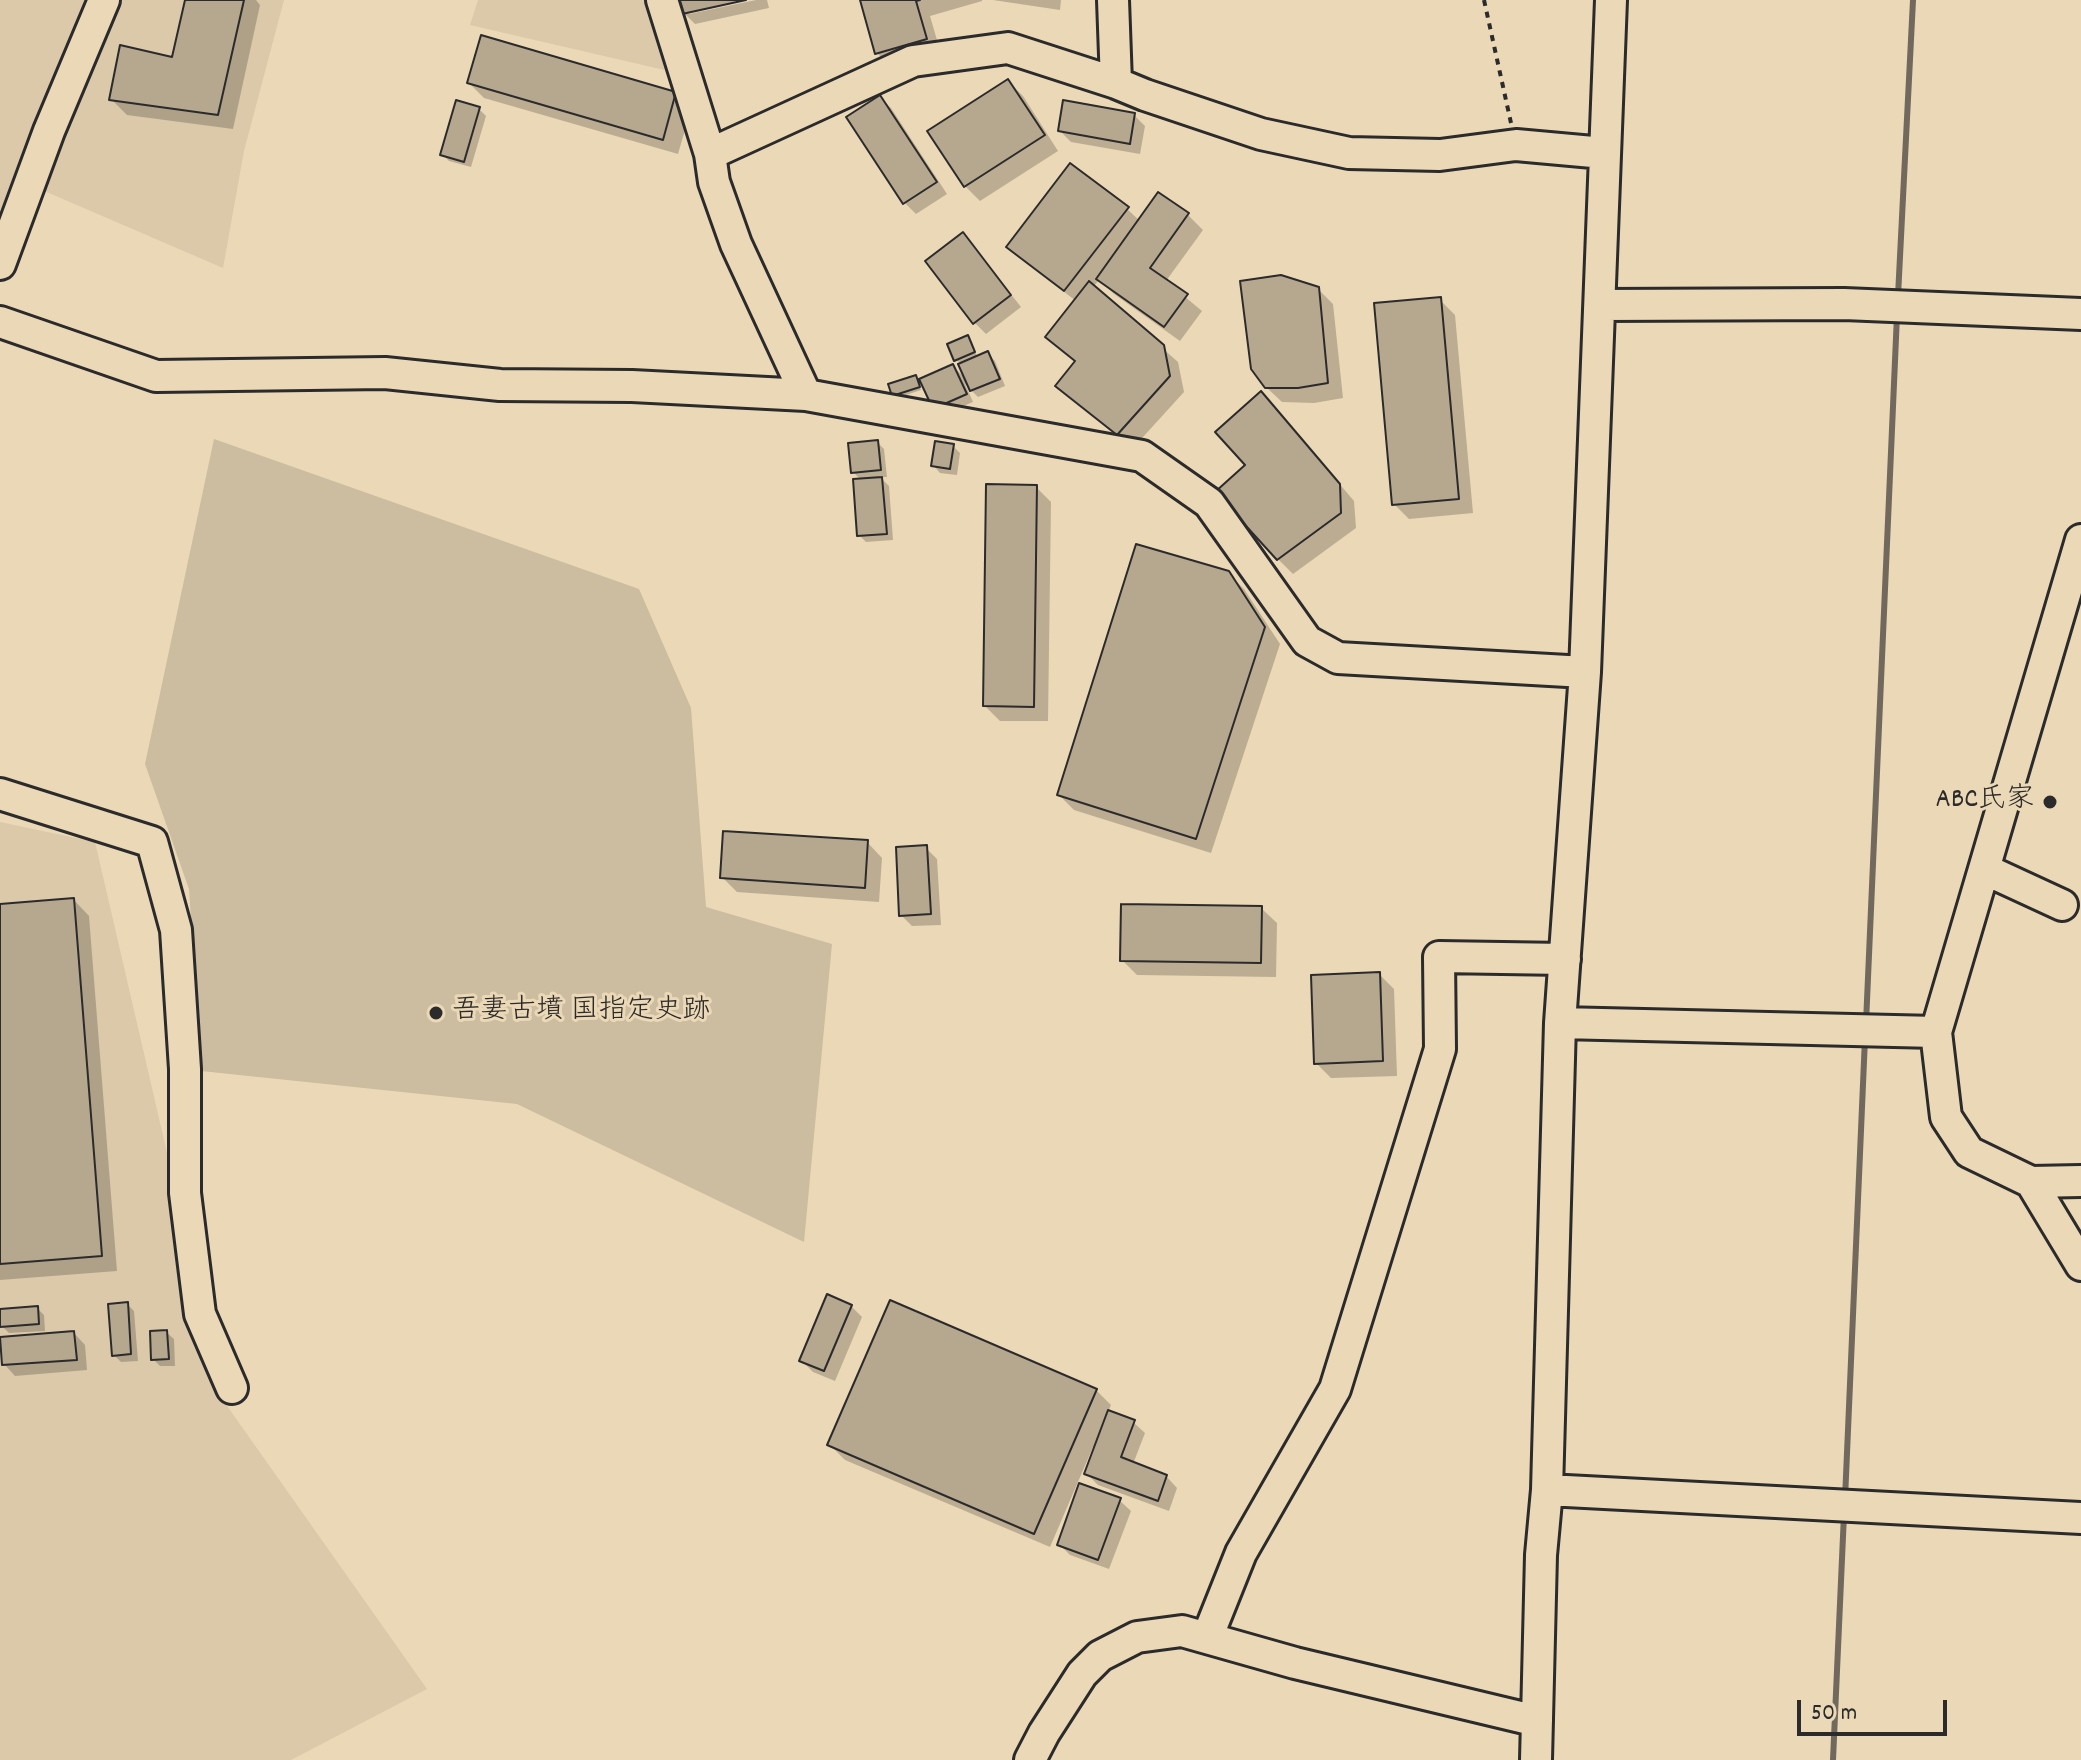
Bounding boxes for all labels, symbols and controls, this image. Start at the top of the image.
place label: ABC氏家 [1936,785,2034,819]
marker: ABC氏家 [2041,793,2059,811]
place label: 吾妻古墳 国指定史跡 [452,996,710,1030]
marker: 吾妻古墳 国指定史跡 [427,1004,445,1022]
scale bar [1801,1684,1951,1734]
text: 50 m [1811,1697,1857,1731]

